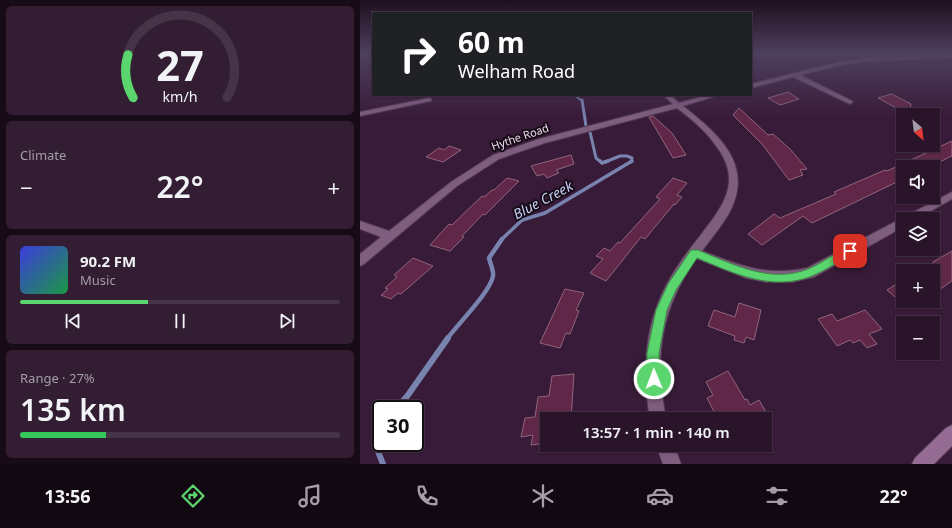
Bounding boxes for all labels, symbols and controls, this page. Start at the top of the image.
text: 60 m [458,23,525,61]
icon: right [392,28,444,80]
text: 27 [156,37,204,93]
text: Welham Road [458,59,575,83]
text: km/h [162,87,198,106]
north arrow [896,108,940,152]
map controls [896,108,940,360]
street label: Hythe Road [489,120,551,153]
text: Climate [20,146,66,164]
button: sound [896,160,940,204]
text: 22° [156,166,204,207]
text: − [20,172,33,202]
text: + [327,172,340,202]
water label: Blue Creek [510,175,577,223]
button: layers [896,212,940,256]
pin [833,234,867,268]
icon: arrive [839,240,861,262]
text: 90.2 FM [80,251,136,271]
button: + [896,264,940,308]
text: Music [80,271,116,289]
icon: previous [62,310,84,332]
icon: pause [169,310,191,332]
icon: next [276,310,298,332]
button: − [896,316,940,360]
position arrow [633,358,675,400]
text: Range · 27% [20,369,95,387]
text: 135 km [20,389,126,430]
speed limit sign: 30 [372,400,424,452]
text: 13:57 · 1 min · 140 m [582,422,730,442]
icon: directions [179,482,207,510]
icon: music [296,482,324,510]
icon: phone [413,482,441,510]
icon: climate [529,482,557,510]
icon: car [646,482,674,510]
icon: filters [763,482,791,510]
text: 13:56 [44,484,91,508]
text: 22° [879,484,908,508]

